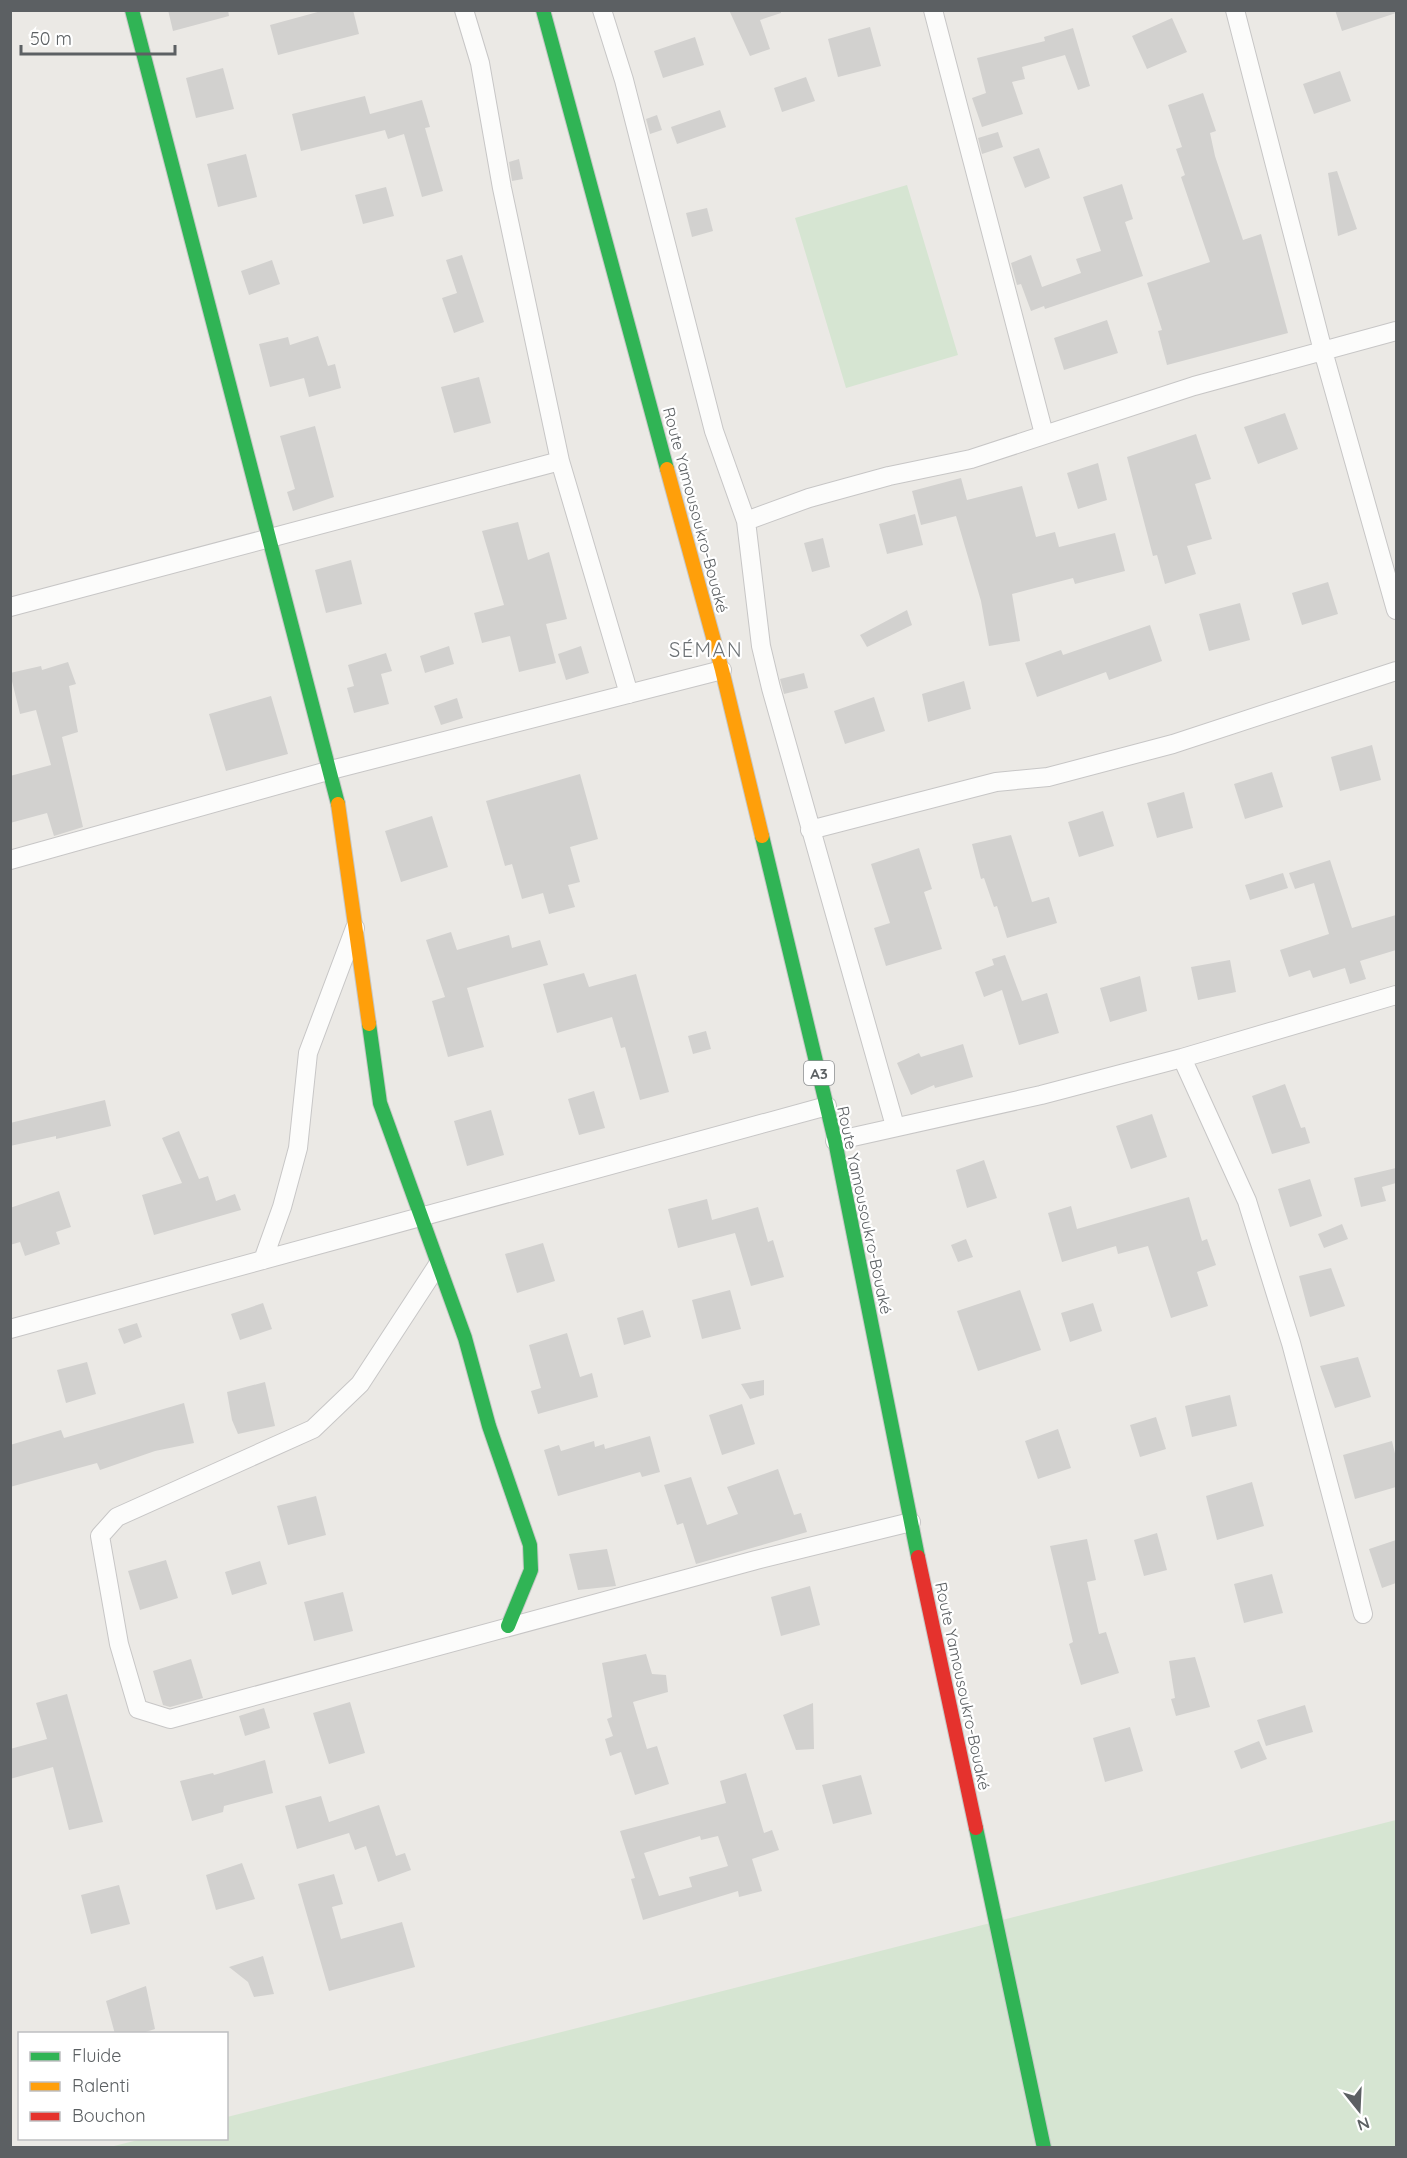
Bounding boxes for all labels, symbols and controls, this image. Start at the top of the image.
scale bar [21,18,176,56]
text: 50 m [30,27,72,50]
street label: Route Yamousoukro-Bouaké [659,405,733,615]
district label: SÉMAN [669,637,743,662]
road number: A3 [804,1061,834,1085]
street label: Route Yamousoukro-Bouaké [833,1104,897,1316]
street label: Route Yamousoukro-Bouaké [931,1580,995,1792]
legend [18,2032,228,2140]
text: Fluide [72,2044,121,2067]
text: Ralenti [72,2074,130,2097]
north arrow [1329,2080,1389,2140]
text: Bouchon [72,2104,146,2127]
text: N [1355,2113,1372,2136]

